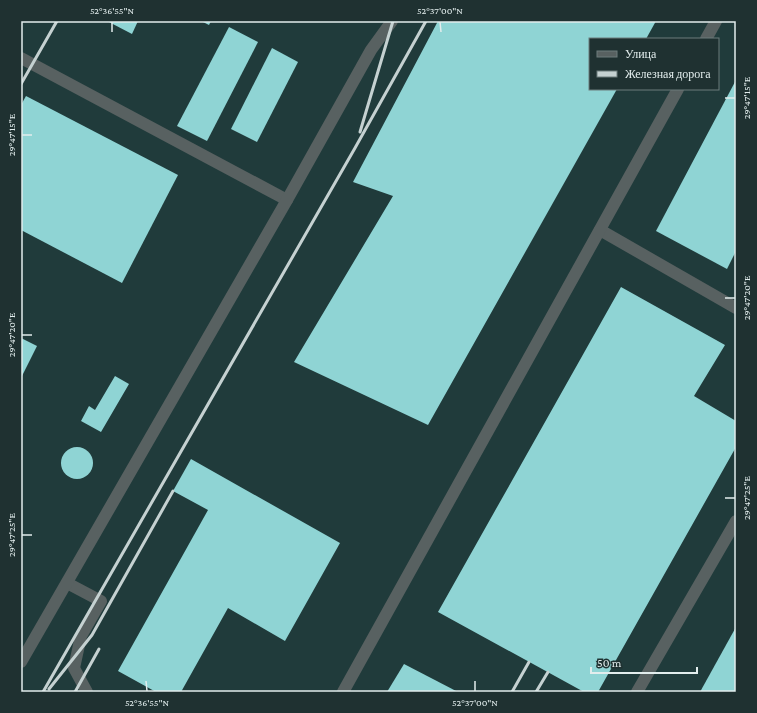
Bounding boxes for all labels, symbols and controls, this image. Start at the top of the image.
text: 52°36'55"N [90,5,135,16]
text: 52°37'00"N [417,5,463,16]
legend [589,38,719,90]
text: Улица [625,47,657,61]
text: Железная дорога [625,67,711,81]
text: 29°47'15"E [741,76,752,119]
text: 29°47'15"E [6,113,17,156]
text: 29°47'20"E [741,275,752,320]
text: 29°47'20"E [6,312,17,357]
text: 29°47'25"E [741,476,752,520]
text: 29°47'25"E [6,513,17,557]
scale bar [591,649,697,675]
text: 50 m [597,656,622,670]
text: 52°36'55"N [125,697,170,708]
text: 52°37'00"N [452,697,498,708]

